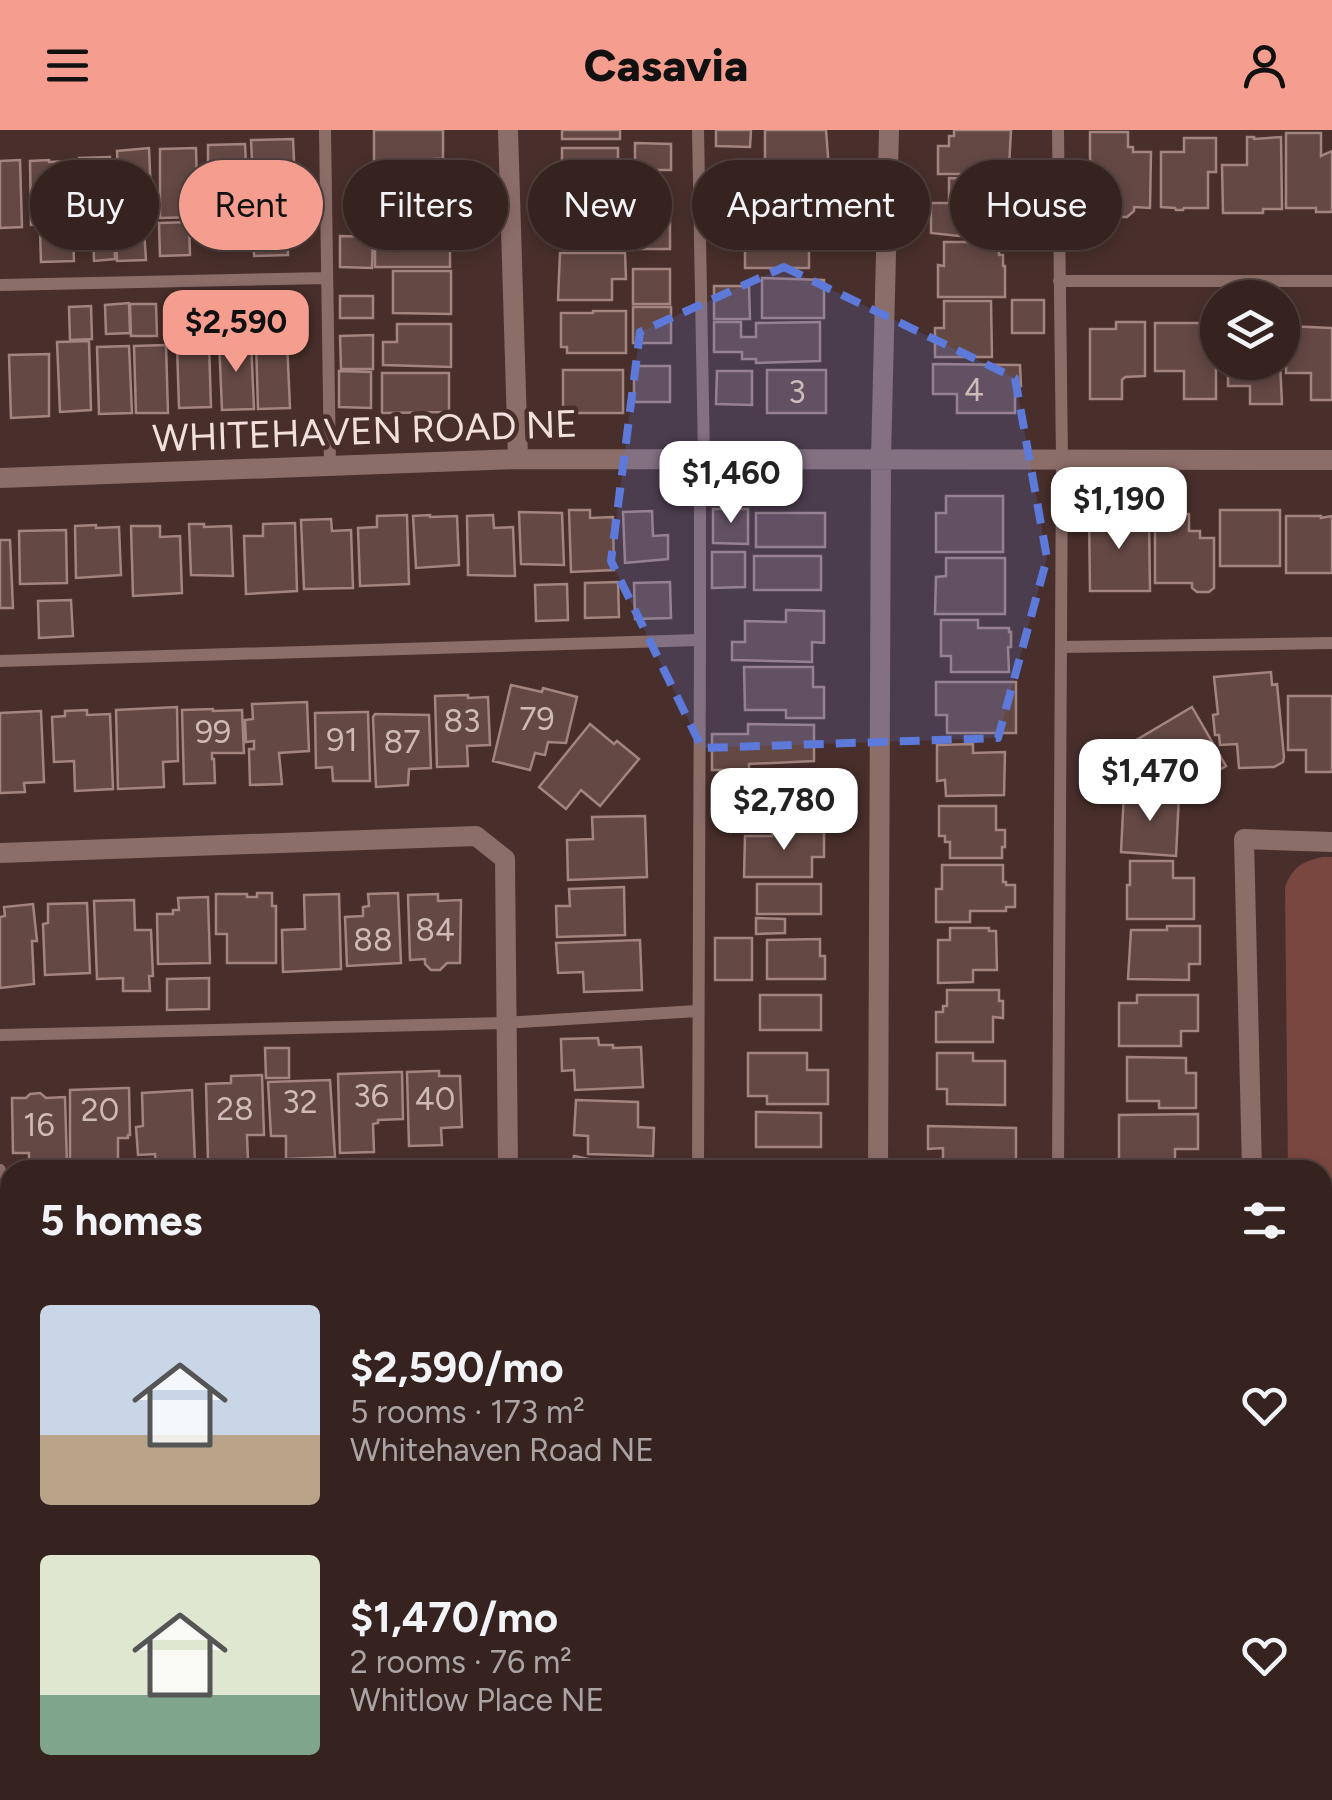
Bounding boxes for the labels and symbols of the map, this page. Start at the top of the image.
pin: $2,590 [155,290,317,375]
house number: 4 [964,371,984,409]
house number: 3 [788,373,806,411]
street label: WHITEHAVEN ROAD NE [152,401,578,461]
pin: $1,460 [650,441,812,526]
pin: $1,190 [1038,467,1200,552]
house number: 79 [519,700,555,738]
house number: 83 [443,702,481,740]
house number: 99 [195,713,231,751]
house number: 91 [326,721,358,759]
house number: 87 [384,723,420,761]
pin: $1,470 [1069,739,1231,824]
pin: $2,780 [703,768,865,853]
house number: 84 [415,911,455,949]
house number: 88 [353,921,393,959]
house number: 36 [353,1077,389,1115]
house number: 40 [415,1080,455,1118]
house number: 32 [282,1083,318,1121]
house number: 28 [216,1090,254,1128]
house number: 20 [81,1091,119,1129]
house number: 16 [23,1106,55,1144]

